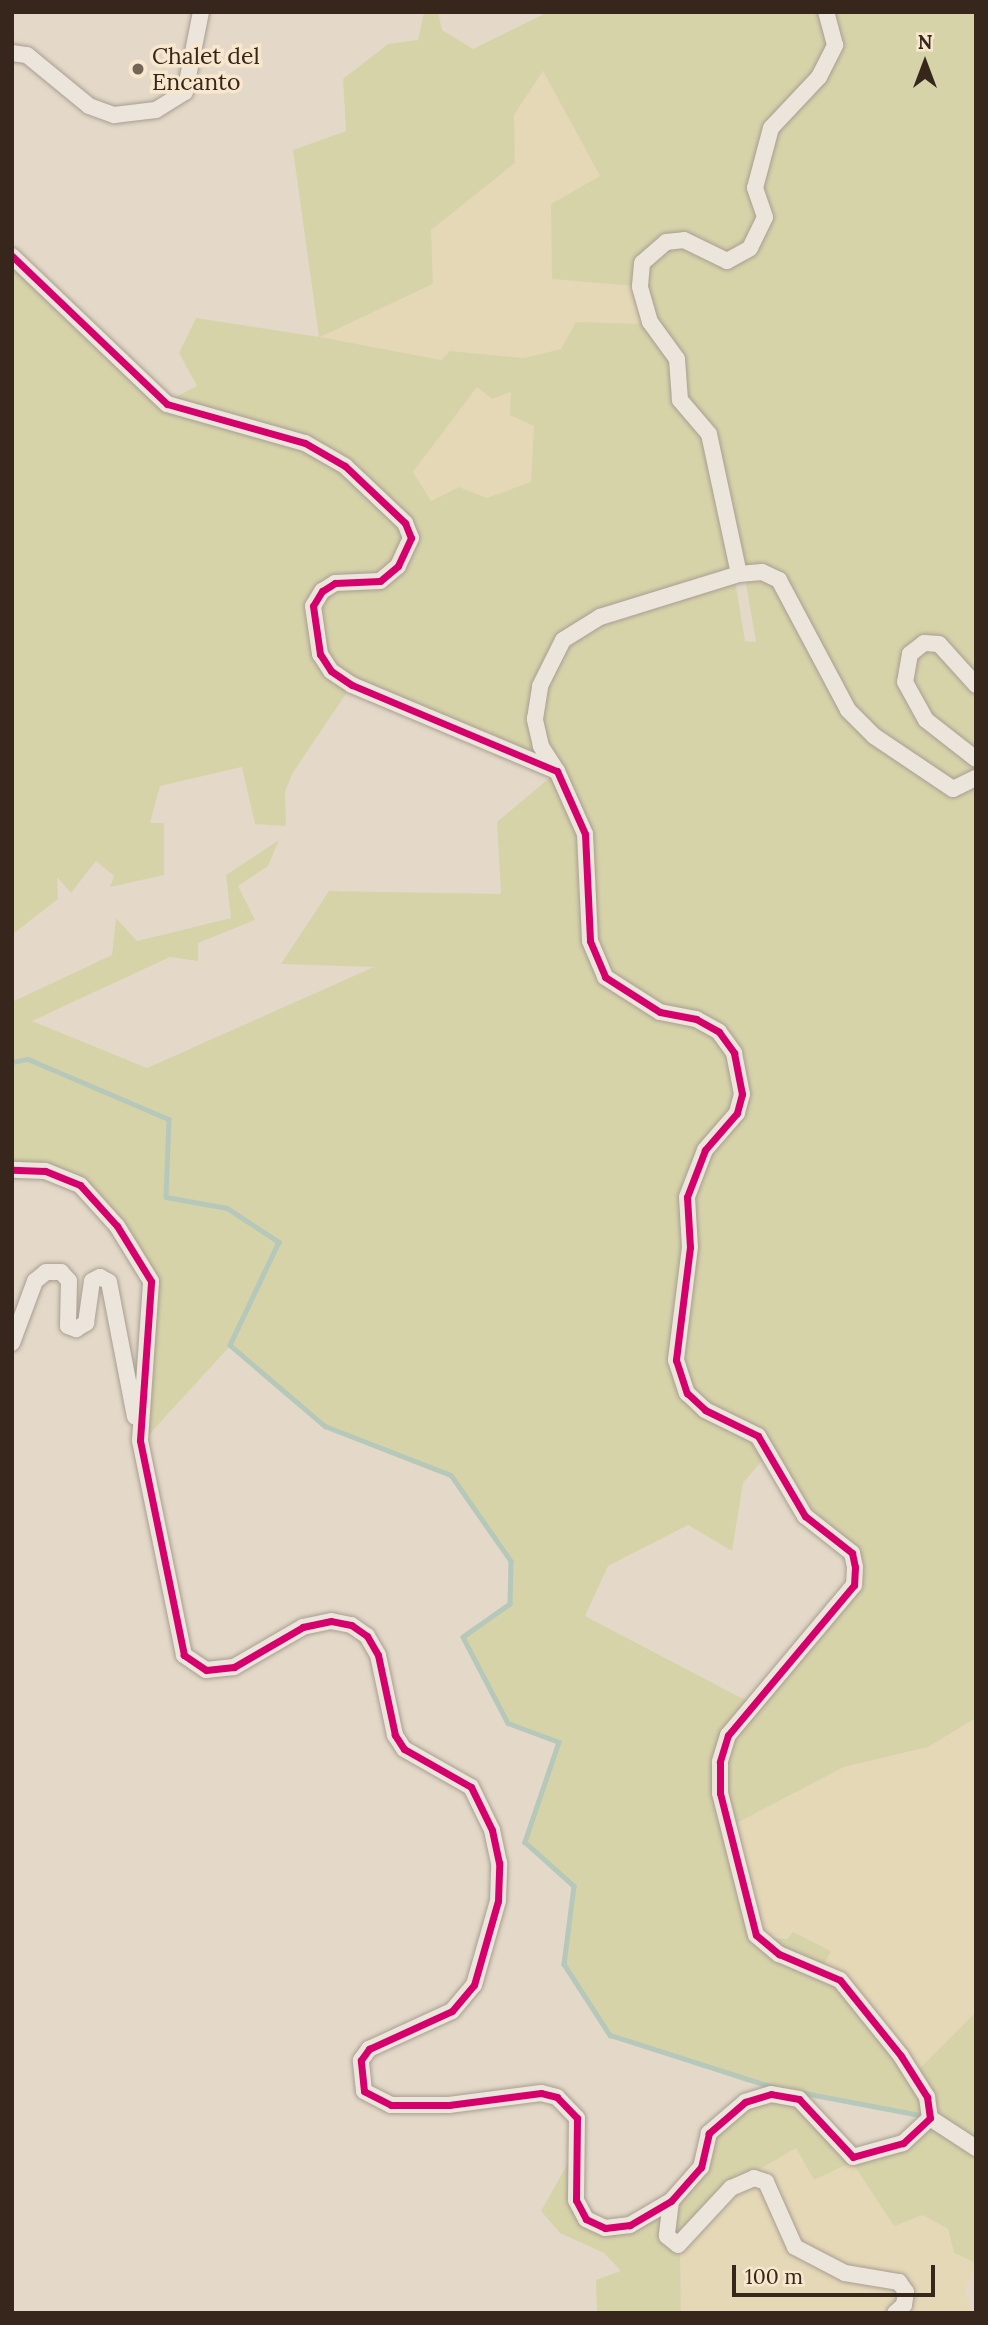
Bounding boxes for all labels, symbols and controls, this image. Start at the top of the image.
north arrow [890,28,960,98]
text: N [918,30,932,54]
place label: Chalet del Encanto [152,42,260,96]
marker: Chalet del Encanto [130,61,146,77]
scale bar [736,2252,939,2296]
text: 100 m [745,2263,803,2290]

